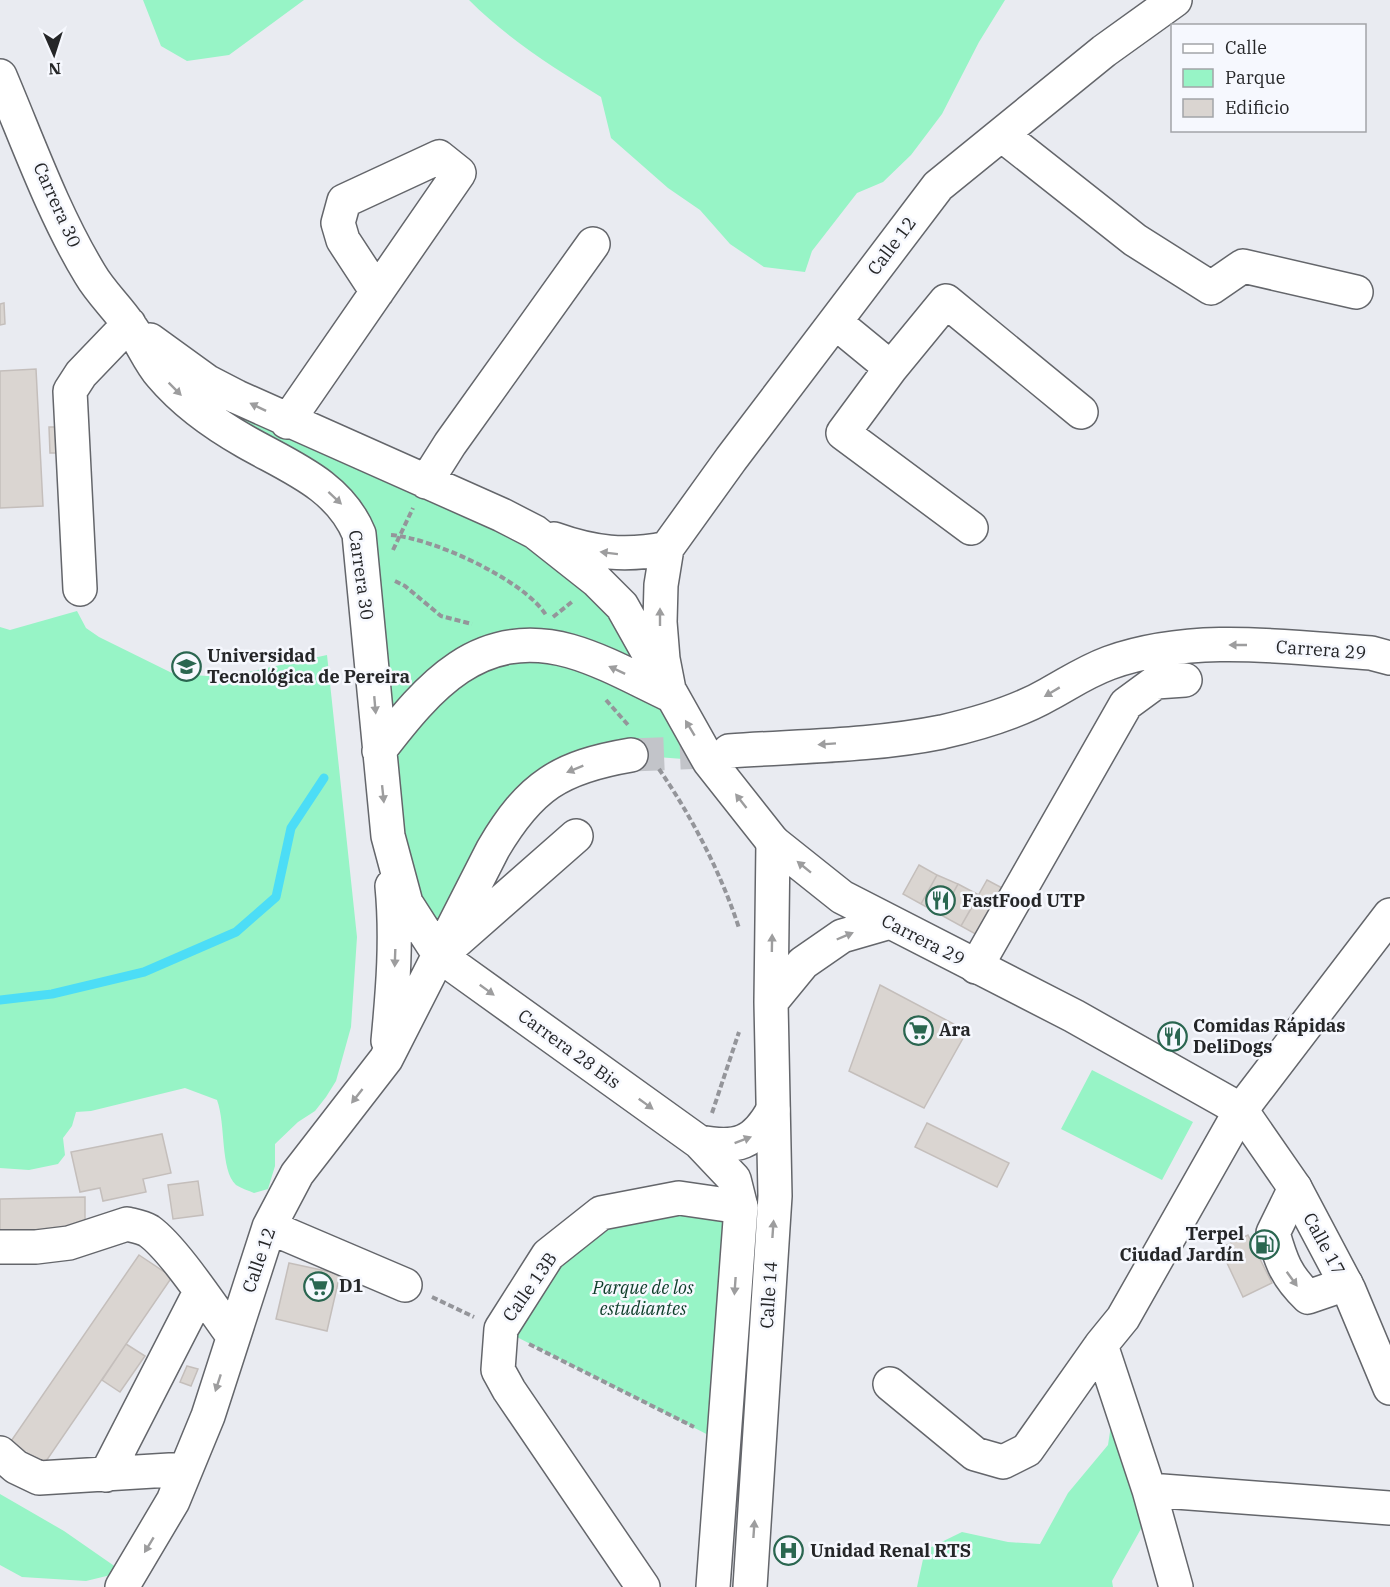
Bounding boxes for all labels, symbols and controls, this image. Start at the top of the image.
north arrow [24,24,84,84]
legend [1171,24,1366,132]
text: Calle [1225,36,1267,59]
text: N [48,59,62,79]
text: Parque [1225,66,1285,89]
text: Edificio [1225,96,1289,119]
street label: Carrera 30 [29,159,86,251]
street label: Calle 12 [862,212,921,280]
one-way arrow [167,381,181,395]
one-way arrow [249,403,266,412]
one-way arrow [328,491,343,505]
street label: Carrera 30 [344,529,379,621]
one-way arrow [600,549,619,558]
one-way arrow [655,607,665,626]
street label: Carrera 29 [1275,635,1367,664]
one-way arrow [1228,640,1247,650]
place label: Universidad Tecnológica de Pereira [207,644,410,688]
school or university icon: Universidad Tecnológica de Pereira [170,650,202,682]
one-way arrow [609,666,626,675]
one-way arrow [1044,686,1060,697]
one-way arrow [370,696,380,715]
one-way arrow [684,720,695,736]
one-way arrow [817,740,836,749]
one-way arrow [565,764,583,774]
one-way arrow [378,784,388,803]
one-way arrow [735,793,748,809]
one-way arrow [796,860,812,873]
restaurant icon: FastFood UTP [925,885,957,917]
place label: FastFood UTP [962,889,1085,912]
street label: Carrera 29 [878,909,969,970]
one-way arrow [836,931,854,941]
one-way arrow [767,934,776,953]
one-way arrow [390,948,399,967]
one-way arrow [479,984,495,996]
street label: Carrera 28 Bis [514,1004,625,1094]
supermarket icon: Ara [902,1014,934,1046]
place label: Comidas Rápidas DeliDogs [1193,1014,1345,1058]
place label: Ara [939,1018,971,1041]
restaurant icon: Comidas Rápidas DeliDogs [1156,1020,1188,1052]
one-way arrow [351,1088,363,1104]
one-way arrow [637,1098,653,1110]
one-way arrow [734,1135,752,1145]
street label: Calle 17 [1298,1209,1350,1279]
one-way arrow [768,1220,778,1239]
place label: Terpel Ciudad Jardín [1119,1222,1244,1266]
street label: Calle 12 [237,1224,280,1296]
fuel station icon: Terpel Ciudad Jardín [1249,1228,1281,1260]
street label: Calle 13B [497,1248,562,1326]
street label: Calle 14 [755,1260,782,1329]
supermarket icon: D1 [302,1270,334,1302]
one-way arrow [1286,1270,1298,1286]
place label: D1 [339,1274,364,1297]
park label: Parque de los estudiantes [591,1276,694,1320]
one-way arrow [730,1277,740,1296]
one-way arrow [213,1374,223,1392]
one-way arrow [749,1519,759,1538]
hospital icon: Unidad Renal RTS [773,1535,805,1567]
one-way arrow [143,1537,154,1553]
place label: Unidad Renal RTS [810,1539,971,1562]

